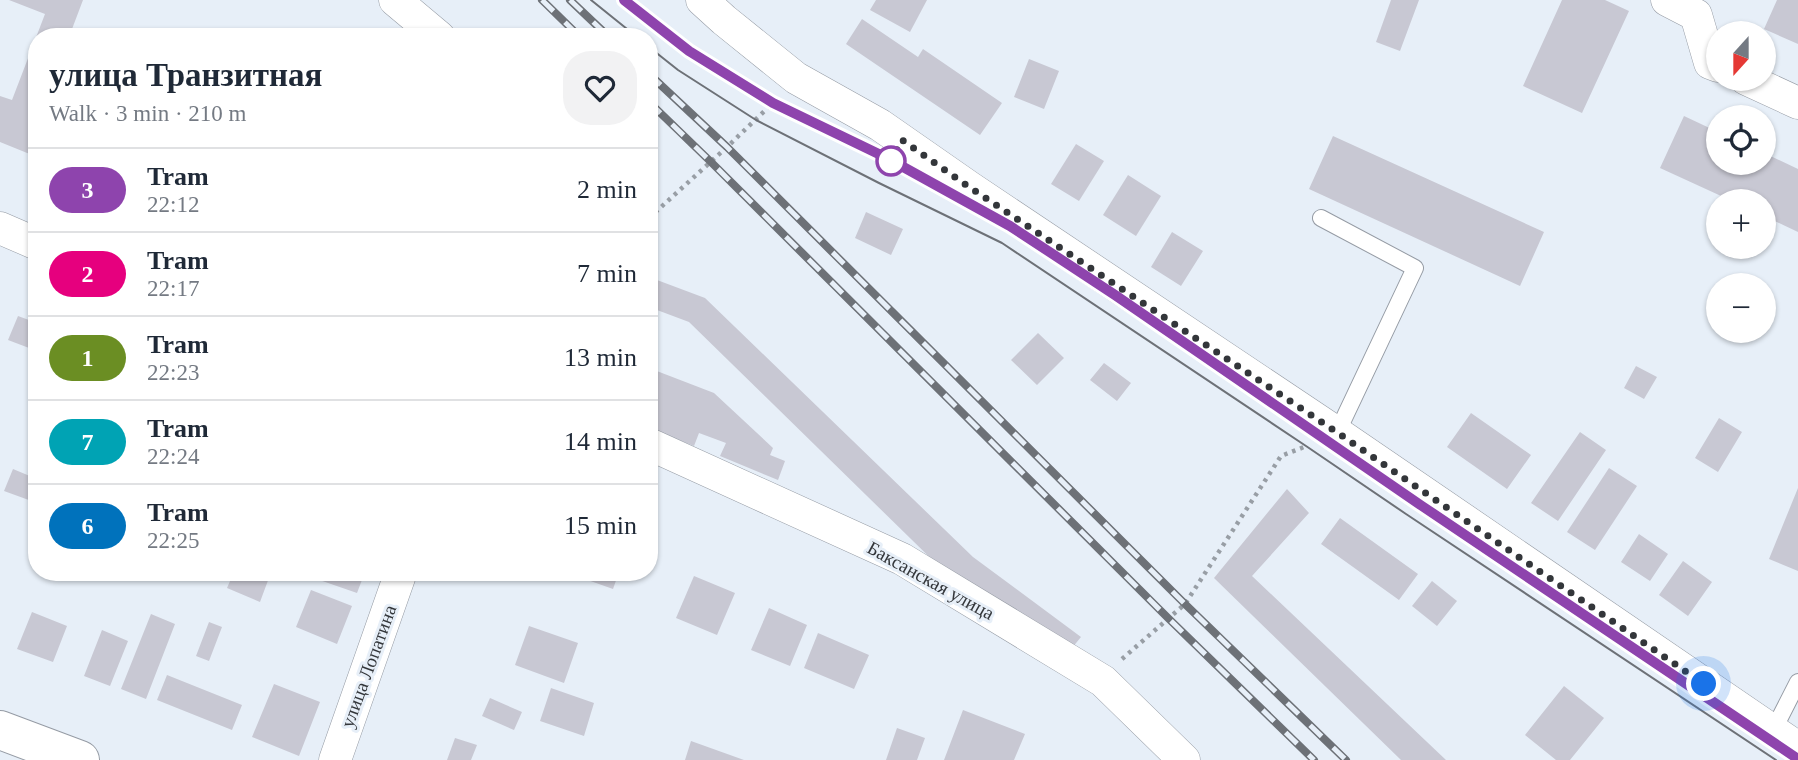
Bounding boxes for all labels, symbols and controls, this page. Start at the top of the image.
north arrow [1706,21,1776,91]
map controls [1706,21,1776,343]
button: heart [563,51,637,125]
text: улица Транзитная [49,57,322,93]
text: Walk · 3 min · 210 m [49,101,246,126]
button: locate [1706,105,1776,175]
unlabelled marker [876,146,906,176]
text: Tram [147,162,209,191]
text: 2 min [577,175,637,204]
text: 3 [82,177,94,203]
button: + [1706,189,1776,259]
text: 22:12 [147,192,199,217]
text: Tram [147,246,209,275]
text: 7 min [577,259,637,288]
text: 2 [82,261,94,287]
button: − [1706,273,1776,343]
text: 22:17 [147,276,199,301]
text: Tram [147,330,209,359]
text: 13 min [564,343,637,372]
text: 1 [82,345,94,371]
text: 22:23 [147,360,199,385]
text: Tram [147,414,209,443]
text: 14 min [564,427,637,456]
text: 7 [82,429,94,455]
text: 22:24 [147,444,199,469]
text: Tram [147,498,209,527]
text: 15 min [564,511,637,540]
text: 6 [82,513,94,539]
text: 22:25 [147,528,199,553]
street label: Баксанская улица [864,537,998,624]
street label: улица Лопатина [337,602,401,730]
your location [1686,666,1721,701]

